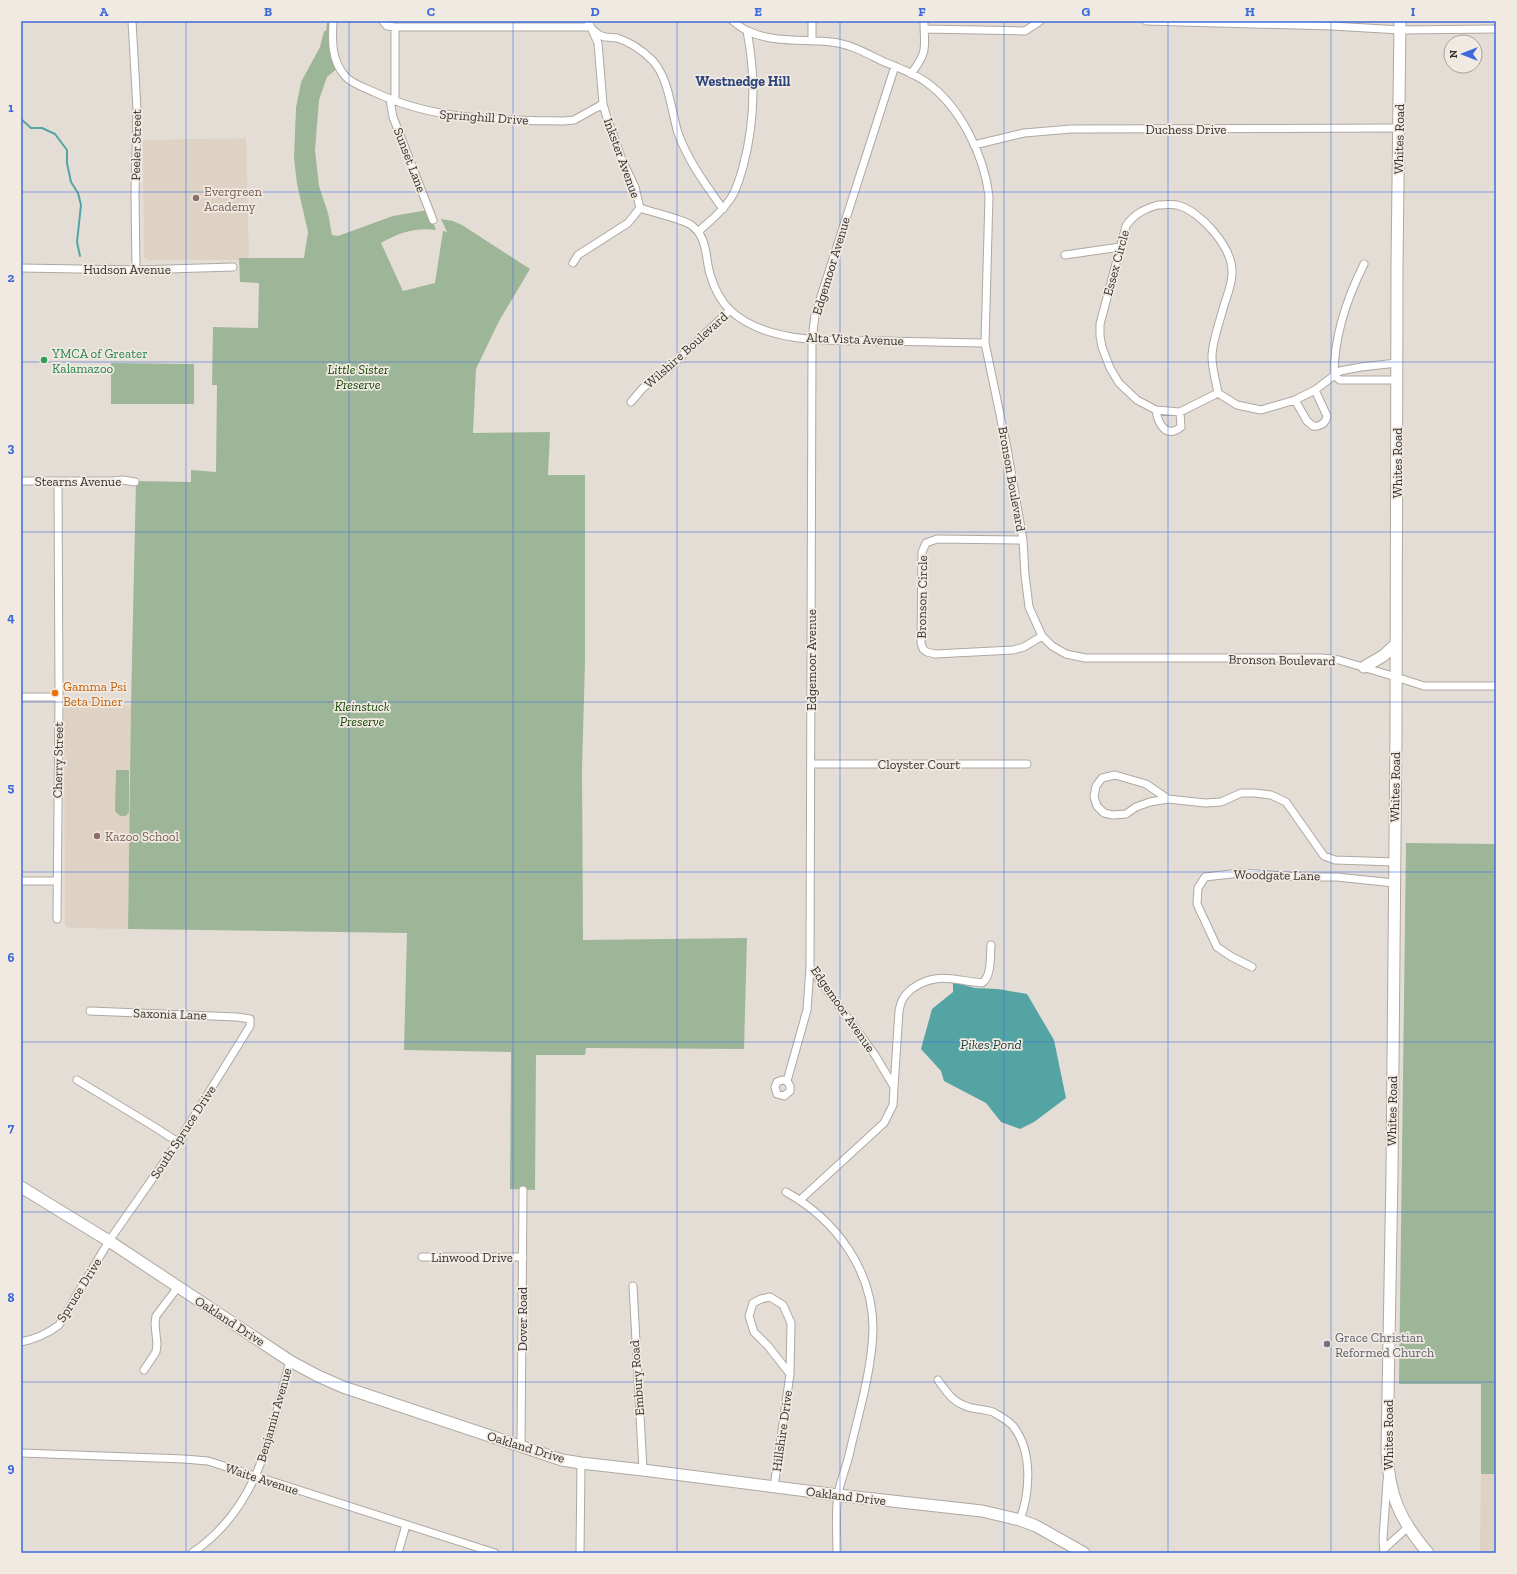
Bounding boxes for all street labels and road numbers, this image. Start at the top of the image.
street label: Whites Road [1391,104,1407,174]
street label: Springhill Drive [439,106,529,128]
street label: Peeler Street [128,109,144,181]
street label: Inkster Avenue [601,116,643,200]
street label: Duchess Drive [1146,122,1226,137]
street label: Sunset Lane [391,125,429,195]
street label: Edgemoor Avenue [809,215,853,317]
street label: Essex Circle [1100,228,1132,298]
street label: Hudson Avenue [83,262,171,277]
street label: Wilshire Boulevard [641,309,731,391]
street label: Alta Vista Avenue [806,330,904,348]
street label: Bronson Boulevard [995,425,1029,533]
street label: Whites Road [1390,428,1405,498]
street label: Stearns Avenue [35,474,121,489]
street label: Bronson Circle [914,555,930,639]
street label: Edgemoor Avenue [804,609,819,711]
street label: Bronson Boulevard [1228,652,1336,668]
street label: Cherry Street [50,722,66,798]
street label: Whites Road [1387,752,1403,822]
street label: Cloyster Court [878,757,960,772]
street label: Woodgate Lane [1234,867,1320,883]
street label: Edgemoor Avenue [808,963,878,1055]
street label: Saxonia Lane [133,1005,207,1023]
street label: Whites Road [1384,1076,1400,1146]
street label: South Spruce Drive [147,1082,219,1182]
street label: Linwood Drive [431,1250,513,1265]
street label: Spruce Drive [53,1255,105,1325]
street label: Dover Road [515,1287,530,1351]
street label: Oakland Drive [192,1293,268,1349]
street label: Embury Road [627,1340,647,1416]
street label: Benjamin Avenue [253,1366,296,1464]
street label: Hillshire Drive [769,1389,795,1473]
street label: Whites Road [1381,1400,1396,1470]
street label: Oakland Drive [485,1428,567,1466]
street label: Waite Avenue [223,1460,301,1498]
street label: Oakland Drive [805,1484,887,1508]

